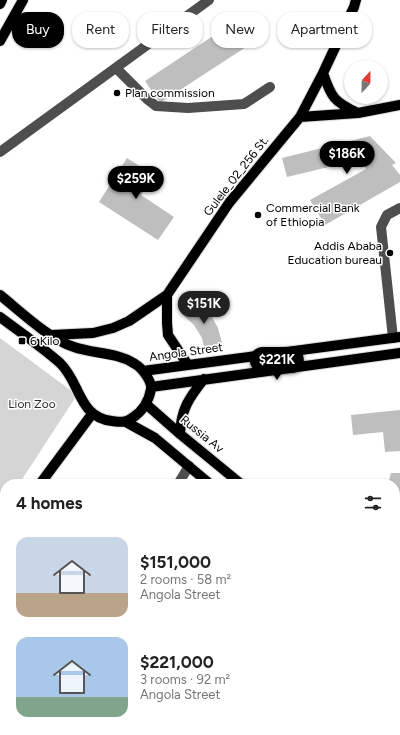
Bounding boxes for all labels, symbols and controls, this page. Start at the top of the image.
chip: Buy [12,12,64,48]
chip: Rent [72,12,129,48]
chip: Filters [137,12,203,48]
chip: New [211,12,269,48]
chip: Apartment [277,12,372,48]
north arrow [344,60,388,104]
map controls [344,60,388,104]
place label: Plan commission [125,86,215,100]
marker: Plan commission [112,88,122,98]
street label: Gulele_02_256 St. [201,134,271,218]
pin: $186K [319,141,375,175]
text: $186K [329,146,365,161]
pin: $259K [108,166,164,200]
text: $259K [117,171,155,186]
place label: Commercial Bank of Ethiopia [266,201,360,229]
marker: Commercial Bank of Ethiopia [253,210,263,220]
place label: Addis Ababa Education bureau [287,239,382,267]
marker: Addis Ababa Education bureau [385,248,395,258]
pin: $151K [176,291,232,325]
text: $151K [187,296,221,311]
place label: 6 Kilo [30,334,60,348]
marker: 6 Kilo [17,336,27,346]
street label: Angola Street [148,340,224,364]
pin: $221K [249,347,305,381]
text: $221K [259,352,295,367]
park label: Lion Zoo [8,397,56,411]
street label: Russia Av [178,412,227,456]
icon: filters [362,492,384,514]
text: 4 homes [16,493,83,513]
text: $151,000 [140,552,211,572]
icon: home [48,553,96,601]
text: 2 rooms · 58 m² [140,572,231,587]
text: Angola Street [140,587,220,602]
text: $221,000 [140,652,214,672]
icon: home [48,653,96,701]
text: 3 rooms · 92 m² [140,672,230,687]
text: Angola Street [140,687,220,702]

